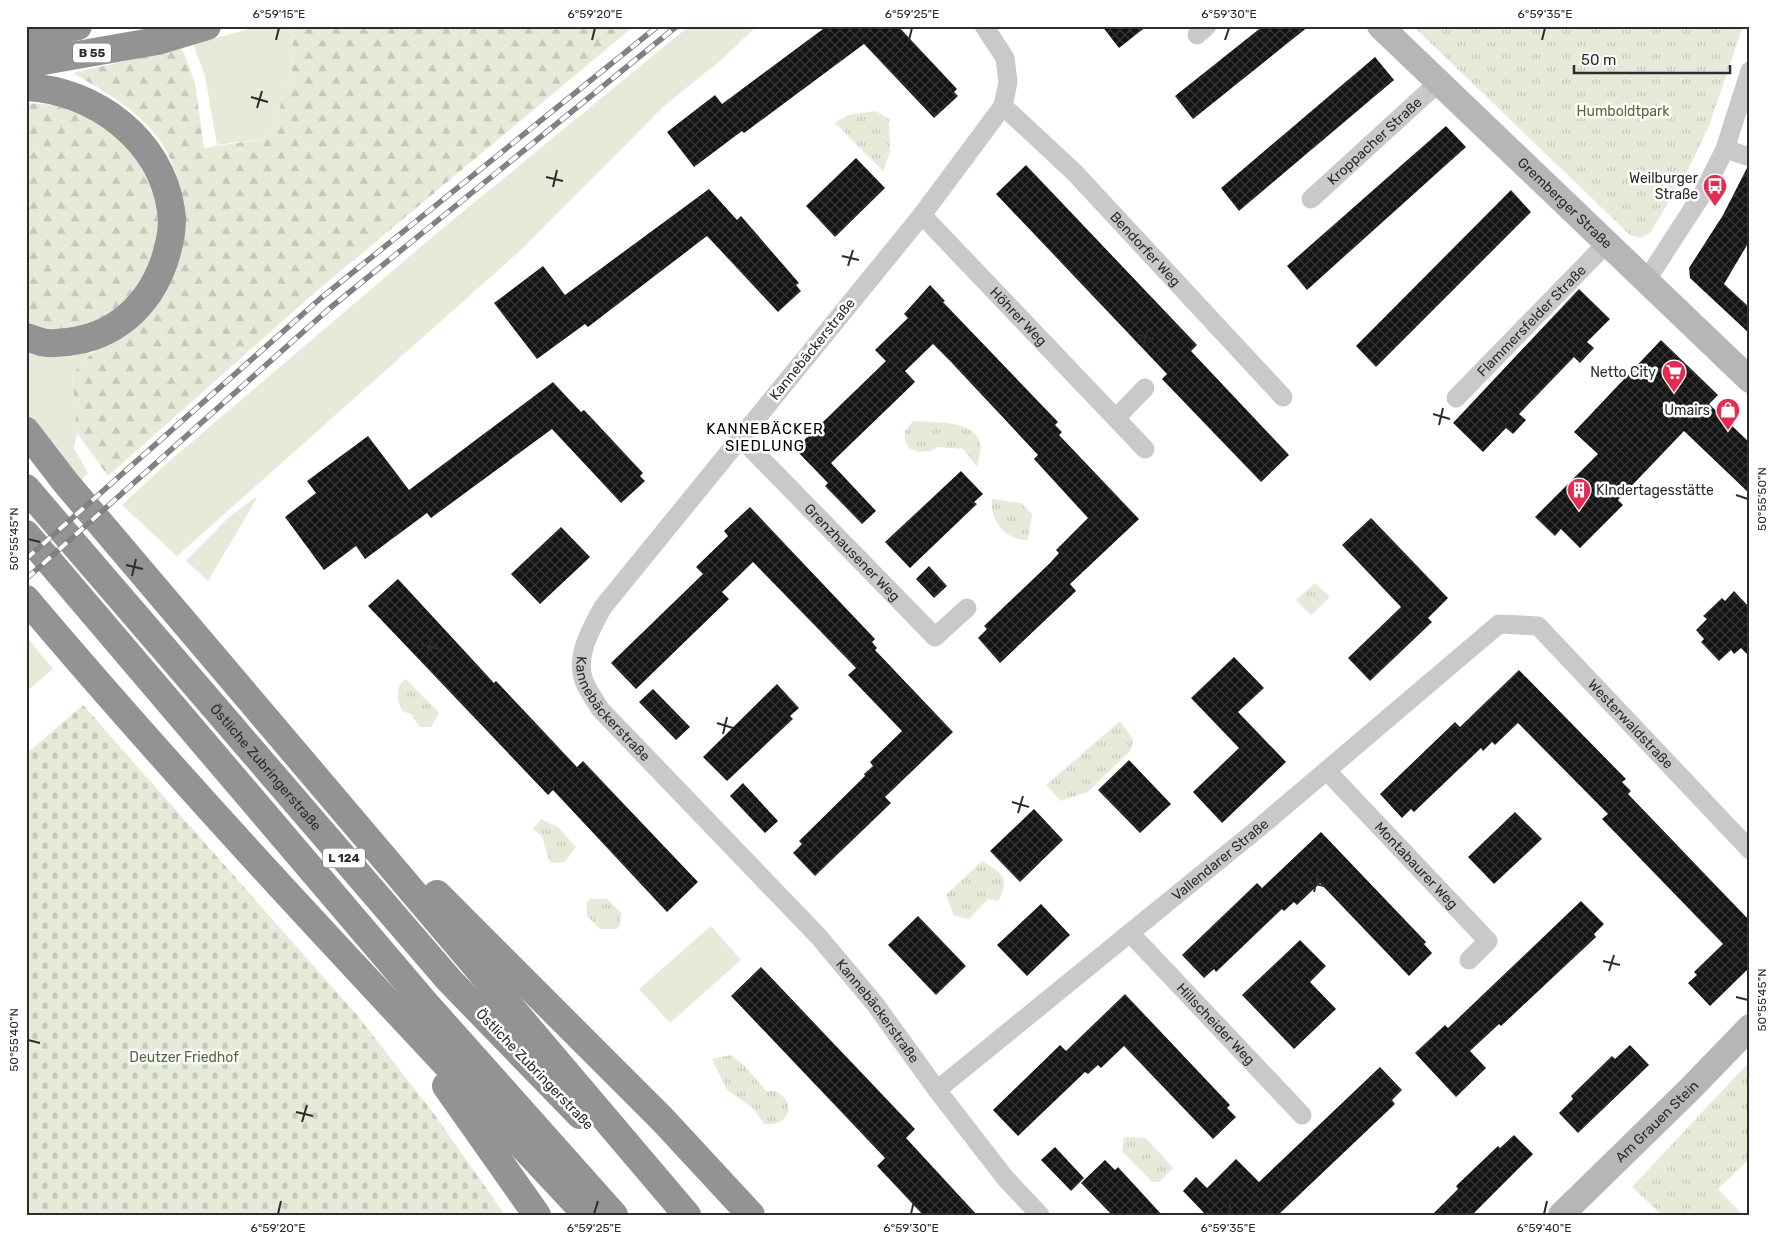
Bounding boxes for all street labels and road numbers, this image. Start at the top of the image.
road number: B 55 [73,44,111,62]
street label: Kroppacher Straße [1324,94,1426,189]
street label: Gremberger Straße [1514,154,1616,253]
street label: Bendorfer Weg [1106,208,1184,290]
street label: Flammersfelder Straße [1474,262,1590,380]
street label: Höhrer Weg [986,284,1050,350]
street label: Kannebäckerstraße [766,295,859,404]
street label: Grenzhausener Weg [801,500,903,605]
street label: Kannebäckerstraße [572,655,654,765]
street label: Westerwaldstraße [1584,676,1677,773]
street label: Östliche Zubringerstraße [206,700,325,834]
street label: Vallendarer Straße [1168,815,1272,904]
street label: Montabaurer Weg [1371,819,1461,913]
road number: L 124 [323,848,365,868]
street label: Kannebäckerstraße [832,956,923,1067]
street label: Hillscheider Weg [1173,980,1258,1069]
street label: Östliche Zubringerstraße [472,1005,597,1134]
street label: Am Grauen Stein [1612,1077,1702,1166]

